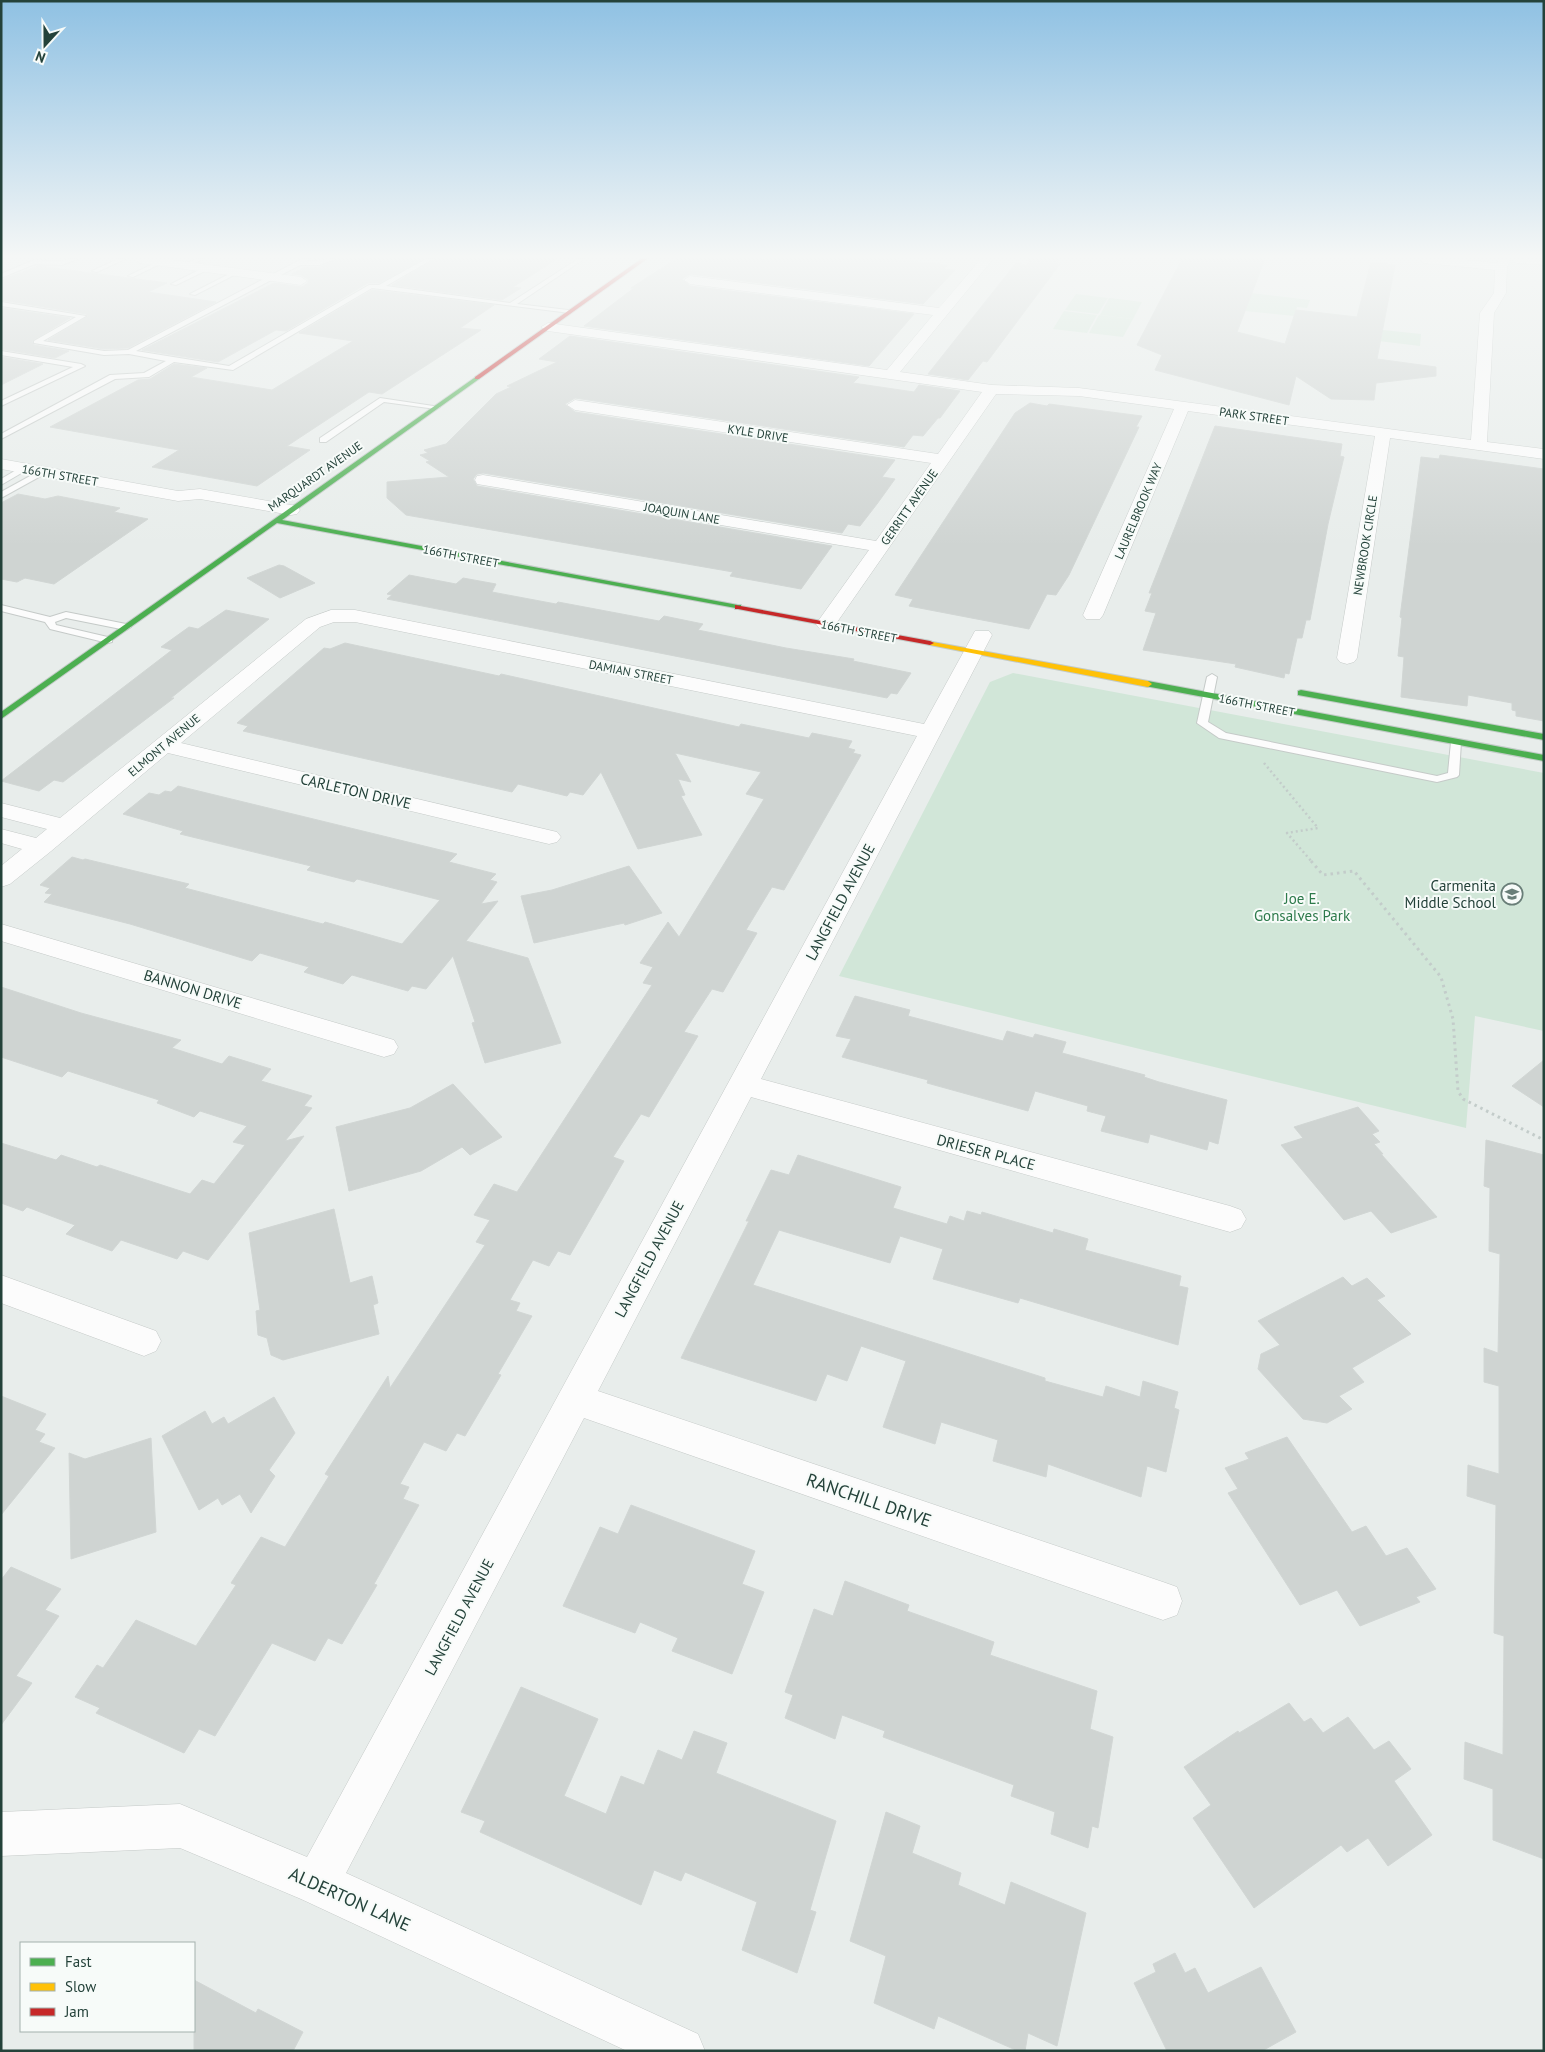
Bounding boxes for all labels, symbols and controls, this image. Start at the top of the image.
north arrow [20,20,70,70]
text: N [33,47,48,67]
street label: PARK STREET [1218,404,1290,428]
street label: KYLE DRIVE [727,421,789,445]
street label: MARQUARDT AVENUE [265,438,365,514]
street label: LAURELBROOK WAY [1111,460,1165,562]
street label: 166TH STREET [21,461,100,489]
street label: GERRITT AVENUE [877,466,941,548]
street label: NEWBROOK CIRCLE [1350,494,1380,596]
street label: JOAQUIN LANE [642,499,721,527]
street label: 166TH STREET [422,541,501,571]
street label: 166TH STREET [820,616,899,646]
street label: DAMIAN STREET [588,656,675,688]
street label: 166TH STREET [1218,690,1297,720]
street label: ELMONT AVENUE [125,710,203,780]
street label: CARLETON DRIVE [299,769,413,813]
street label: LANGFIELD AVENUE [801,840,879,964]
place label: Carmenita Middle School [1405,876,1497,912]
school or university icon: Carmenita Middle School [1500,882,1524,906]
park label: Joe E. Gonsalves Park [1254,889,1351,925]
street label: BANNON DRIVE [142,965,244,1013]
street label: DRIESER PLACE [935,1130,1037,1174]
street label: LANGFIELD AVENUE [610,1197,688,1321]
street label: RANCHILL DRIVE [803,1468,935,1532]
street label: LANGFIELD AVENUE [420,1555,498,1679]
street label: ALDERTON LANE [286,1862,414,1936]
legend [20,1942,195,2032]
text: Fast [65,1952,92,1971]
text: Slow [65,1977,96,1996]
text: Jam [64,2002,89,2021]

